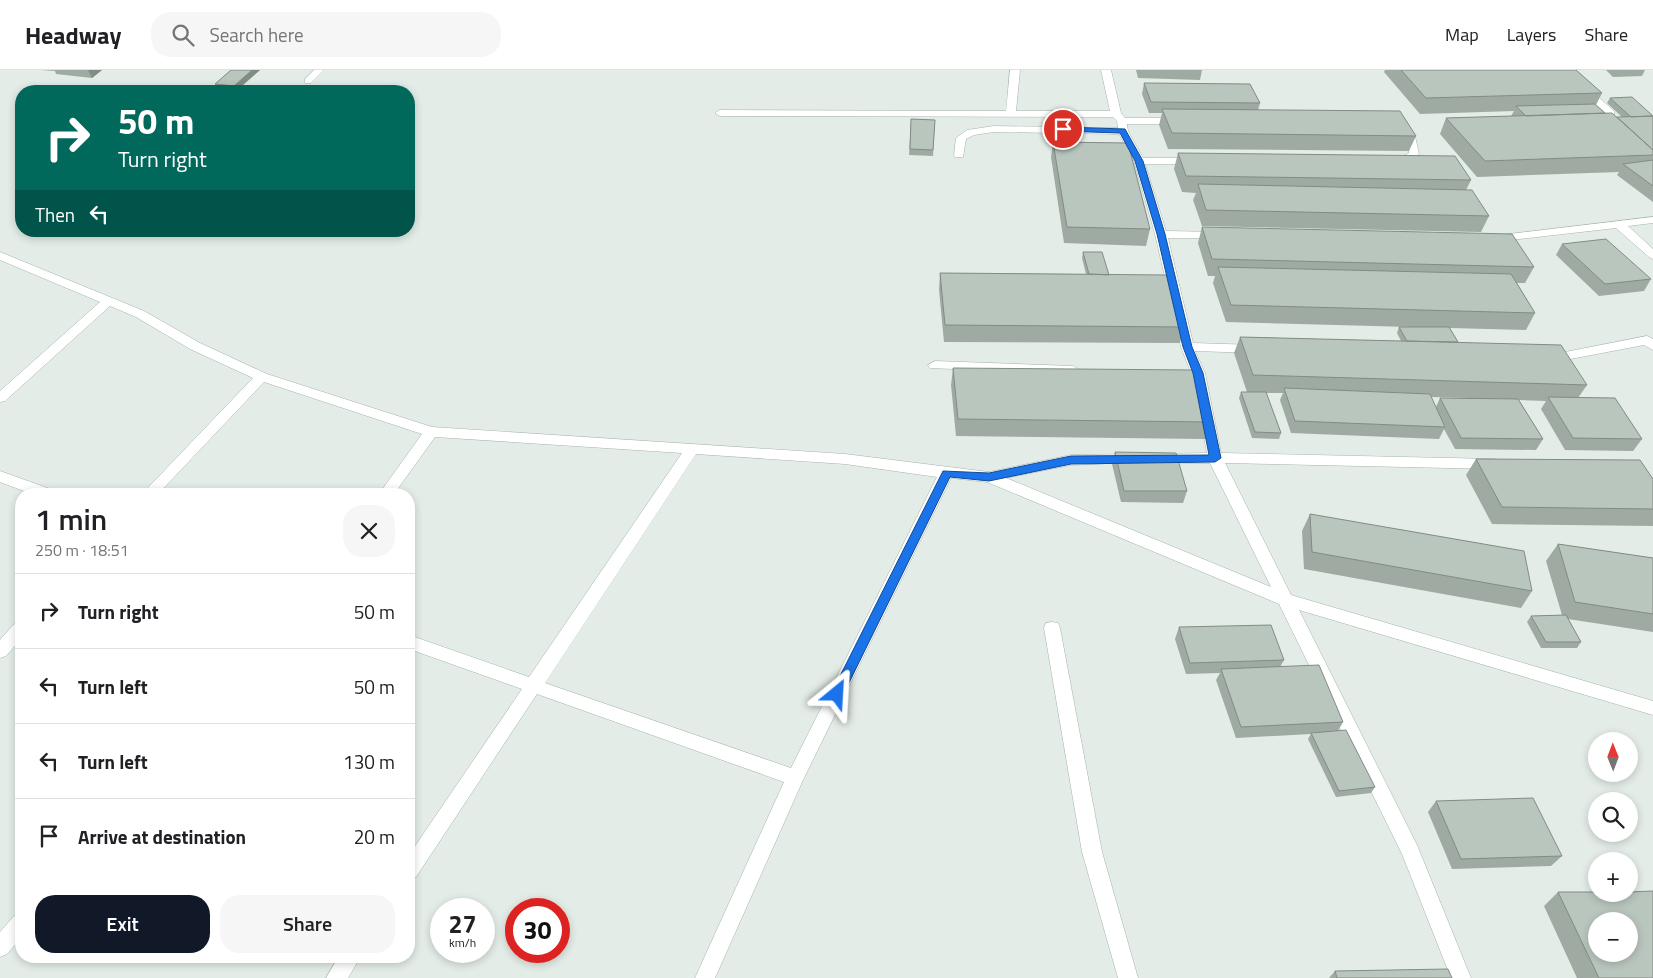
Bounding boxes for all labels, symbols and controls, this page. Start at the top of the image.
search box [151,12,501,57]
text: Headway [25,17,121,53]
text: Search here [209,20,304,49]
icon: search [169,21,197,49]
text: Map [1445,21,1479,48]
text: Layers [1507,21,1556,48]
text: Share [1584,21,1628,48]
text: 50 m [118,94,194,148]
icon: right [35,105,100,170]
pin [1042,108,1084,150]
icon: arrive [1049,115,1077,143]
text: Turn right [118,142,207,176]
text: Then [35,200,75,229]
icon: left [85,200,113,228]
text: 1 min [35,496,107,542]
button: close [343,505,395,557]
text: 250 m · 18:51 [35,538,129,562]
icon: right [35,597,63,625]
text: Turn right [78,597,159,626]
text: 50 m [354,597,395,626]
position arrow [810,667,862,719]
icon: left [35,672,63,700]
text: Turn left [78,672,148,701]
text: 50 m [354,672,395,701]
north arrow [1588,732,1638,782]
map controls [1588,732,1638,962]
icon: left [35,747,63,775]
text: Turn left [78,747,148,776]
text: 130 m [343,747,395,776]
button: search [1588,792,1638,842]
icon: arrive [35,822,63,850]
text: Arrive at destination [78,822,246,851]
text: 20 m [354,822,395,851]
button: + [1588,852,1638,902]
button: Exit [35,895,210,953]
button: Share [220,895,395,953]
speed limit sign: 30 [505,898,570,963]
text: 27 [448,905,477,943]
button: − [1588,912,1638,962]
text: km/h [449,933,476,952]

